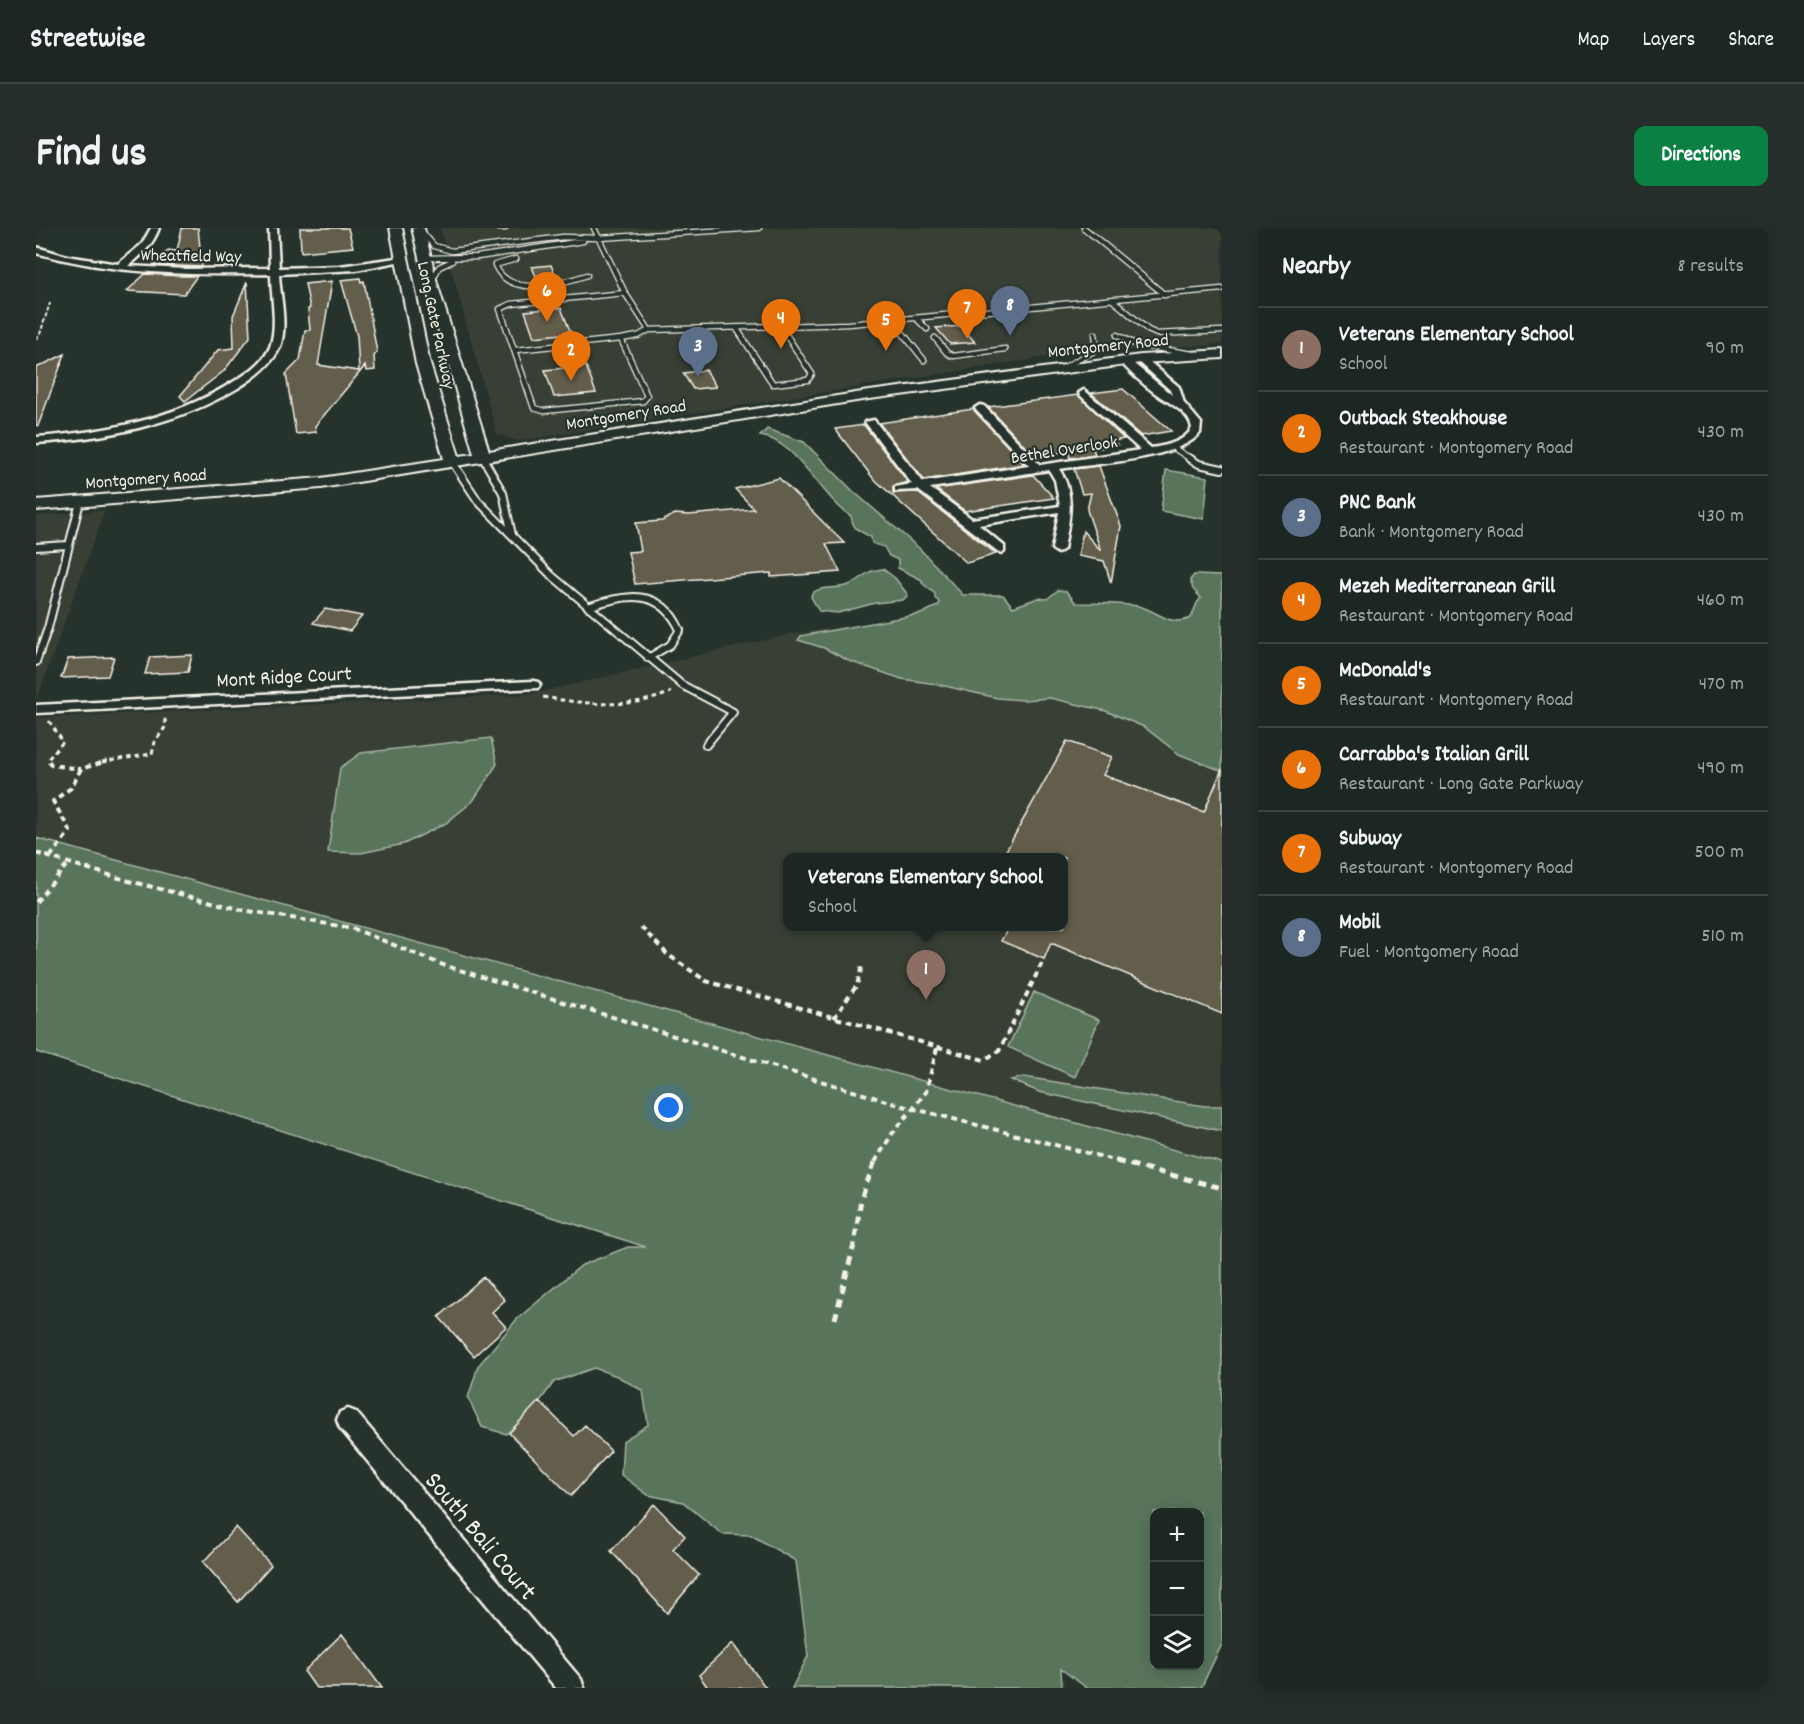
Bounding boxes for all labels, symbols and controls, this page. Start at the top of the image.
text: Streetwise [30,21,145,61]
text: Map [1578,26,1609,56]
text: Layers [1642,26,1695,56]
text: Share [1728,26,1774,56]
text: Find us [36,126,147,186]
button: Directions [1634,126,1768,186]
street label: Wheatfield Way [140,244,242,271]
text: Nearby [1282,249,1350,286]
text: 8 results [1678,253,1744,281]
street label: Long Gate Parkway [409,259,460,392]
pin: 6 [528,272,566,322]
pin: 8 [990,286,1030,336]
pin: 7 [948,290,986,339]
pin: 4 [762,300,800,349]
pin: 5 [866,302,906,351]
text: Veterans Elementary School [1339,320,1574,351]
pin: 3 [678,328,718,377]
street label: Montgomery Road [1047,329,1170,366]
pin: 2 [552,332,590,381]
text: 1 [1299,335,1304,363]
text: 90 m [1706,335,1744,363]
text: School [1339,351,1388,379]
street label: Montgomery Road [564,395,688,438]
text: Outback Steakhouse [1339,404,1507,435]
text: 2 [1297,419,1306,447]
text: 430 m [1698,419,1744,447]
street label: Bethel Overlook [1009,431,1120,472]
text: Restaurant · Montgomery Road [1339,435,1573,463]
street label: Montgomery Road [85,464,208,497]
text: PNC Bank [1339,488,1416,519]
text: 3 [1297,503,1306,531]
text: 430 m [1698,503,1744,531]
text: Bank · Montgomery Road [1339,519,1524,547]
text: Mezeh Mediterranean Grill [1339,572,1555,603]
text: 4 [1297,587,1306,615]
text: 460 m [1697,587,1744,615]
text: Restaurant · Montgomery Road [1339,603,1573,631]
text: McDonald's [1339,656,1432,687]
street label: Mont Ridge Court [216,660,353,698]
text: 5 [1297,671,1306,699]
text: 470 m [1699,671,1744,699]
text: Restaurant · Montgomery Road [1339,687,1573,715]
text: Carrabba's Italian Grill [1339,740,1529,771]
text: 6 [1297,755,1306,783]
text: 490 m [1697,755,1744,783]
text: Restaurant · Long Gate Parkway [1339,771,1583,799]
text: Subway [1339,824,1401,855]
text: 7 [1298,839,1305,867]
text: 500 m [1695,839,1744,867]
popup [783,853,1068,931]
text: Restaurant · Montgomery Road [1339,855,1573,883]
text: Veterans Elementary School [808,863,1043,894]
text: School [808,894,857,922]
text: Mobil [1339,908,1380,939]
text: 8 [1297,923,1306,951]
text: 510 m [1701,923,1744,951]
text: Fuel · Montgomery Road [1339,939,1519,967]
pin: 1 [906,950,946,1000]
your location [654,1093,683,1122]
street label: South Bali Court [414,1465,545,1610]
map controls [1150,1508,1204,1670]
button: + [1150,1508,1204,1562]
button: − [1150,1562,1204,1616]
button: layers [1150,1616,1204,1670]

